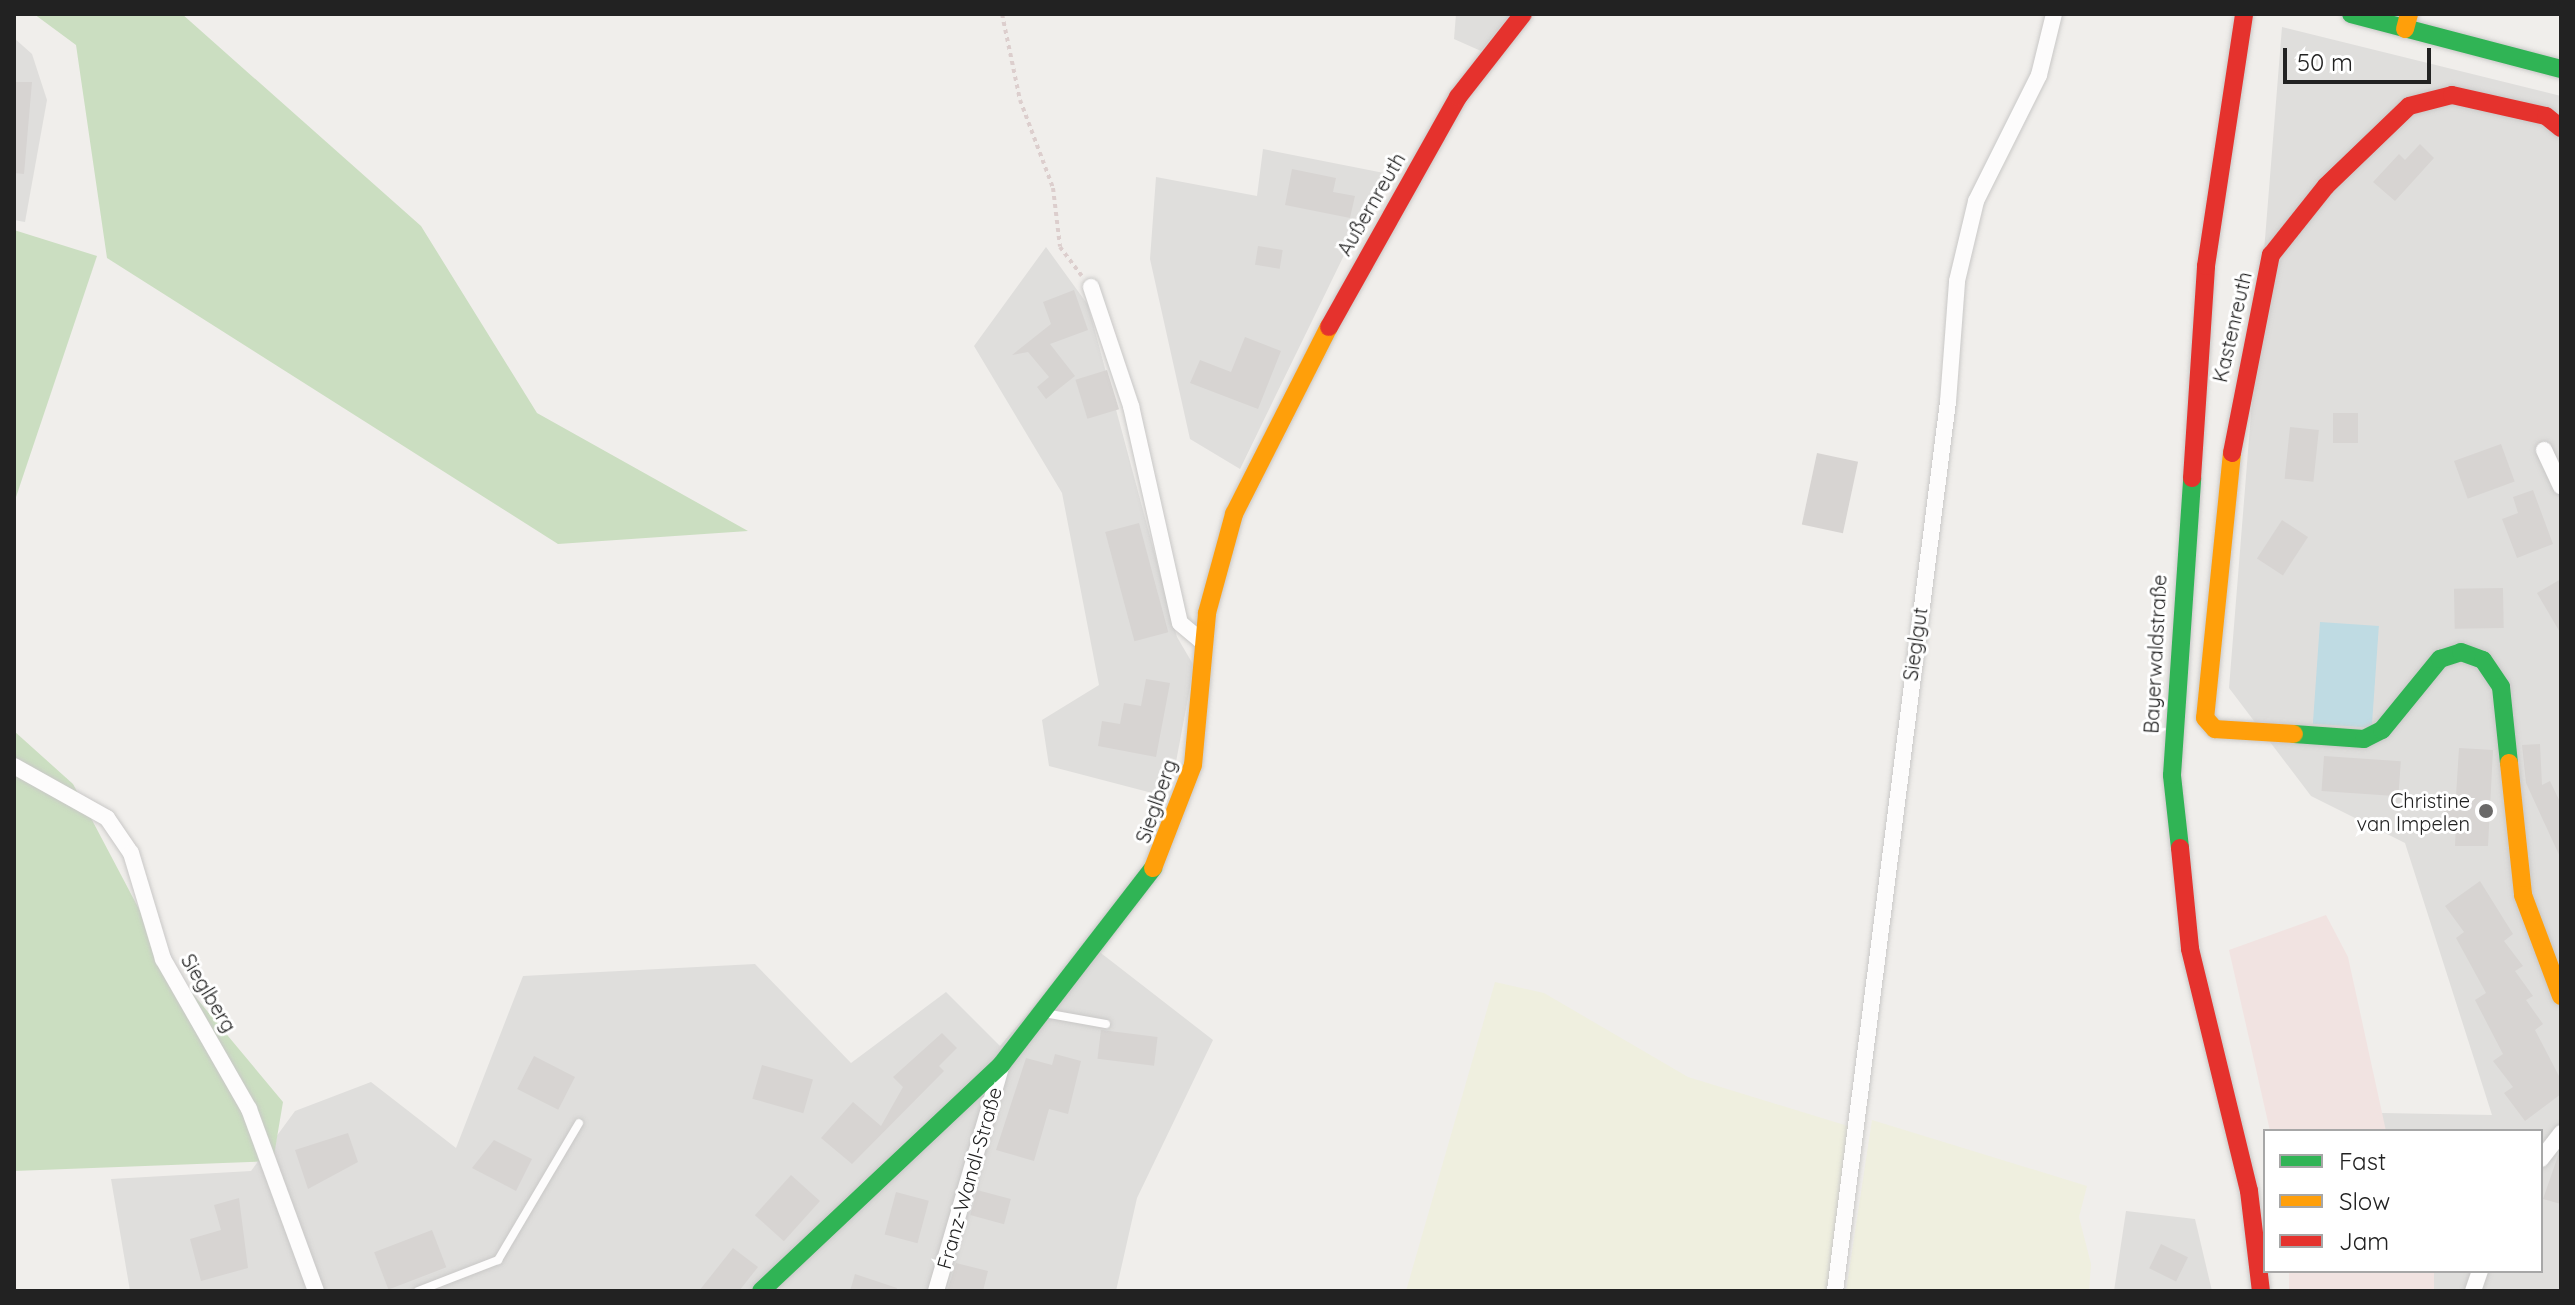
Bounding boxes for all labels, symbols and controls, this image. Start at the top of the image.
scale bar [2287,32,2435,82]
text: 50 m [2297,47,2353,77]
street label: Außernreuth [1332,148,1410,260]
street label: Kastenreuth [2208,269,2256,385]
street label: Bayerwaldstraße [2139,574,2171,734]
street label: Sieglgut [1898,606,1932,682]
street label: Sieglberg [1130,756,1182,846]
place label: Christine van Impelen [2356,788,2470,835]
marker: Christine van Impelen [2477,802,2495,820]
street label: Sieglberg [176,949,242,1037]
street label: Franz-Wandl-Straße [932,1084,1006,1272]
legend [2263,1129,2543,1273]
text: Fast [2339,1146,2386,1176]
text: Slow [2339,1186,2390,1216]
text: Jam [2339,1226,2389,1256]

